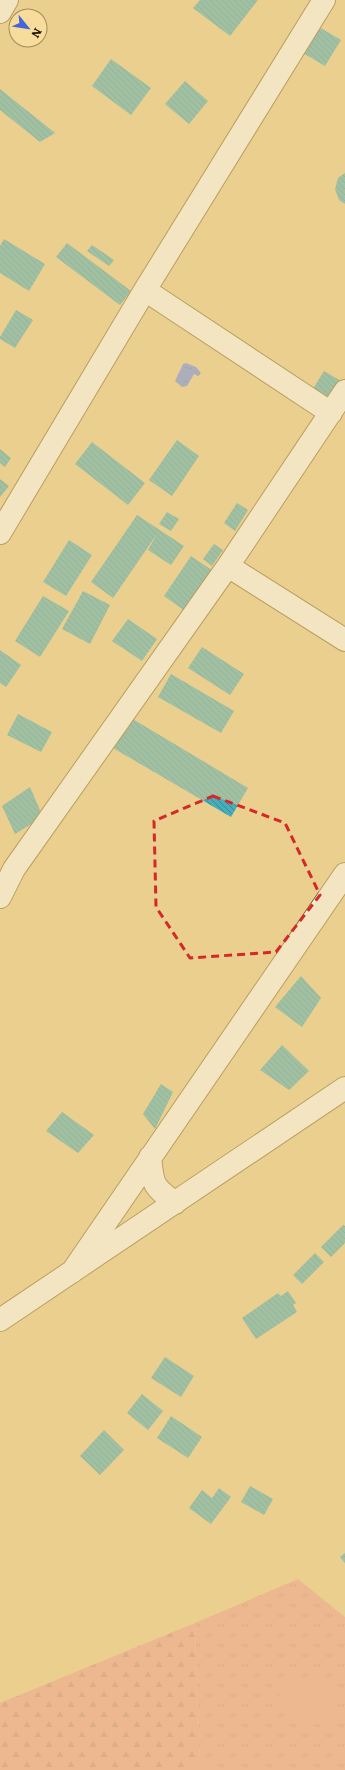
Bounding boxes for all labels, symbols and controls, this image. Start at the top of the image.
north arrow [8,8,48,48]
text: N [28,26,47,41]

